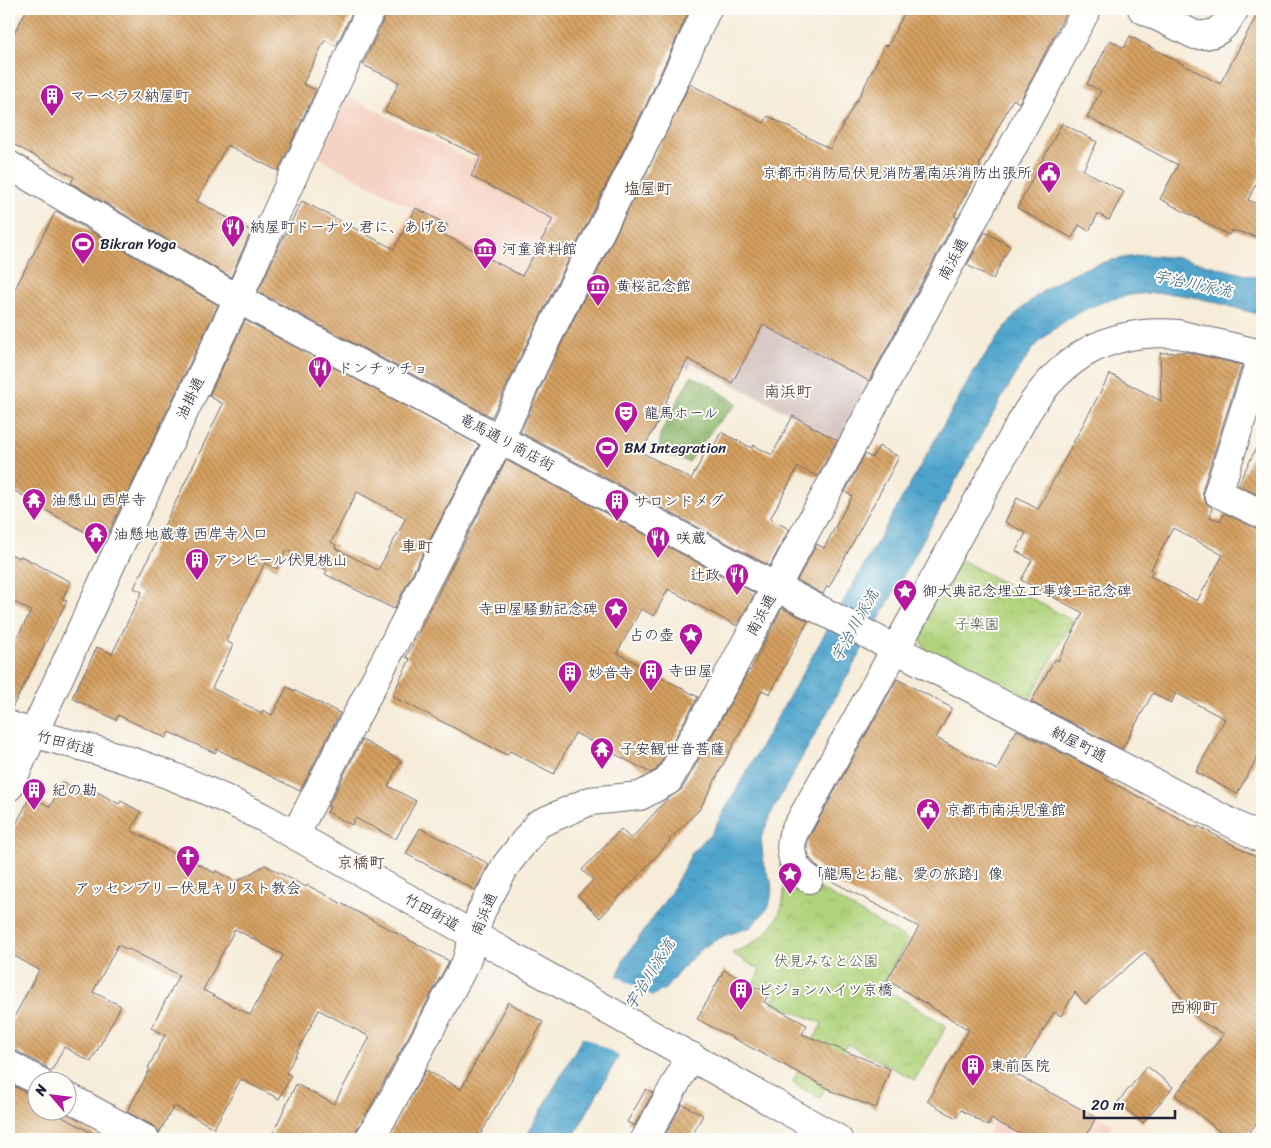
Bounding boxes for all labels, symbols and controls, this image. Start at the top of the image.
building icon: マーベラス納屋町 [39,83,65,117]
place label: マーベラス納屋町 [70,83,190,109]
place label: 京都市消防局伏見消防署南浜消防出張所 [762,160,1032,186]
public building icon: 京都市消防局伏見消防署南浜消防出張所 [1036,160,1062,194]
district label: 塩屋町 [624,174,672,203]
restaurant icon: 納屋町ドーナツ 君に、あげる [220,214,246,248]
place label: 納屋町ドーナツ 君に、あげる [250,214,449,240]
sports icon: Bikran Yoga [70,231,96,265]
place label: Bikran Yoga [100,231,177,257]
street label: 南浜通 [931,233,975,285]
museum icon: 河童資料館 [472,236,498,270]
place label: 河童資料館 [502,236,577,262]
water label: 宇治川派流 [1151,261,1236,306]
museum icon: 黄桜記念館 [585,273,611,307]
place label: 黄桜記念館 [616,273,691,299]
restaurant icon: ドンチッチョ [307,355,333,389]
place label: ドンチッチョ [338,355,428,381]
street label: 油掛通 [168,372,212,424]
district label: 南浜町 [764,377,812,406]
theatre icon: 龍馬ホール [613,400,639,434]
place label: 龍馬ホール [644,400,718,426]
street label: 竜馬通り商店街 [455,406,559,478]
sports icon: BM Integration [594,435,620,469]
place label: BM Integration [624,435,726,461]
temple icon: 油懸山 西岸寺 [21,487,47,521]
place label: 油懸山 西岸寺 [52,487,146,513]
building icon: サロンドメグ [604,488,630,522]
place label: サロンドメグ [634,488,724,514]
temple icon: 油懸地蔵尊 西岸寺入口 [83,521,109,555]
place label: 油懸地蔵尊 西岸寺入口 [114,521,268,547]
restaurant icon: 咲蔵 [645,525,671,559]
place label: 咲蔵 [676,525,706,551]
district label: 車町 [401,532,433,561]
building icon: アンピール伏見桃山 [184,547,210,581]
place label: アンピール伏見桃山 [214,547,347,573]
place label: 辻政 [690,562,720,588]
restaurant icon: 辻政 [724,562,750,596]
place icon: 御大典記念埋立工事竣工記念碑 [892,578,918,612]
place label: 御大典記念埋立工事竣工記念碑 [922,578,1132,604]
water label: 宇治川派流 [822,582,887,667]
street label: 南浜通 [739,589,783,641]
place label: 寺田屋騒動記念碑 [478,596,598,622]
place icon: 寺田屋騒動記念碑 [603,596,629,630]
park label: 子楽園 [954,611,1000,637]
place label: 占の壺 [629,622,674,648]
place icon: 占の壺 [678,622,704,656]
building icon: 寺田屋 [638,658,664,692]
place label: 寺田屋 [668,658,713,684]
building icon: 妙音寺 [557,660,583,694]
place label: 妙音寺 [588,660,633,686]
street label: 納屋町通 [1046,719,1112,769]
street label: 竹田街道 [34,723,98,763]
temple icon: 子安観世音菩薩 [589,736,615,770]
place label: 子安観世音菩薩 [620,736,725,762]
building icon: 紀の勘 [21,777,47,811]
place label: 紀の勘 [52,777,97,803]
public building icon: 京都市南浜児童館 [915,797,941,831]
place label: 京都市南浜児童館 [946,797,1066,823]
church icon: アッセンブリー伏見キリスト教会 [175,844,201,878]
district label: 京橋町 [337,848,385,877]
place icon: 「龍馬とお龍、愛の旅路」像 [777,861,803,895]
place label: 「龍馬とお龍、愛の旅路」像 [808,861,1003,887]
place label: アッセンブリー伏見キリスト教会 [75,875,301,901]
street label: 竹田街道 [399,886,465,938]
street label: 南浜通 [464,888,504,940]
water label: 宇治川派流 [616,932,683,1016]
park label: 伏見みなと公園 [773,948,879,974]
building icon: ピジョンハイツ京橋 [728,977,754,1011]
place label: ピジョンハイツ京橋 [758,977,892,1003]
district label: 西柳町 [1170,993,1218,1022]
building icon: 東前医院 [960,1053,986,1087]
place label: 東前医院 [990,1053,1050,1079]
north arrow [28,1070,78,1120]
text: N [27,1080,54,1101]
scale bar [1084,1088,1175,1120]
text: 20 m [1091,1092,1125,1118]

